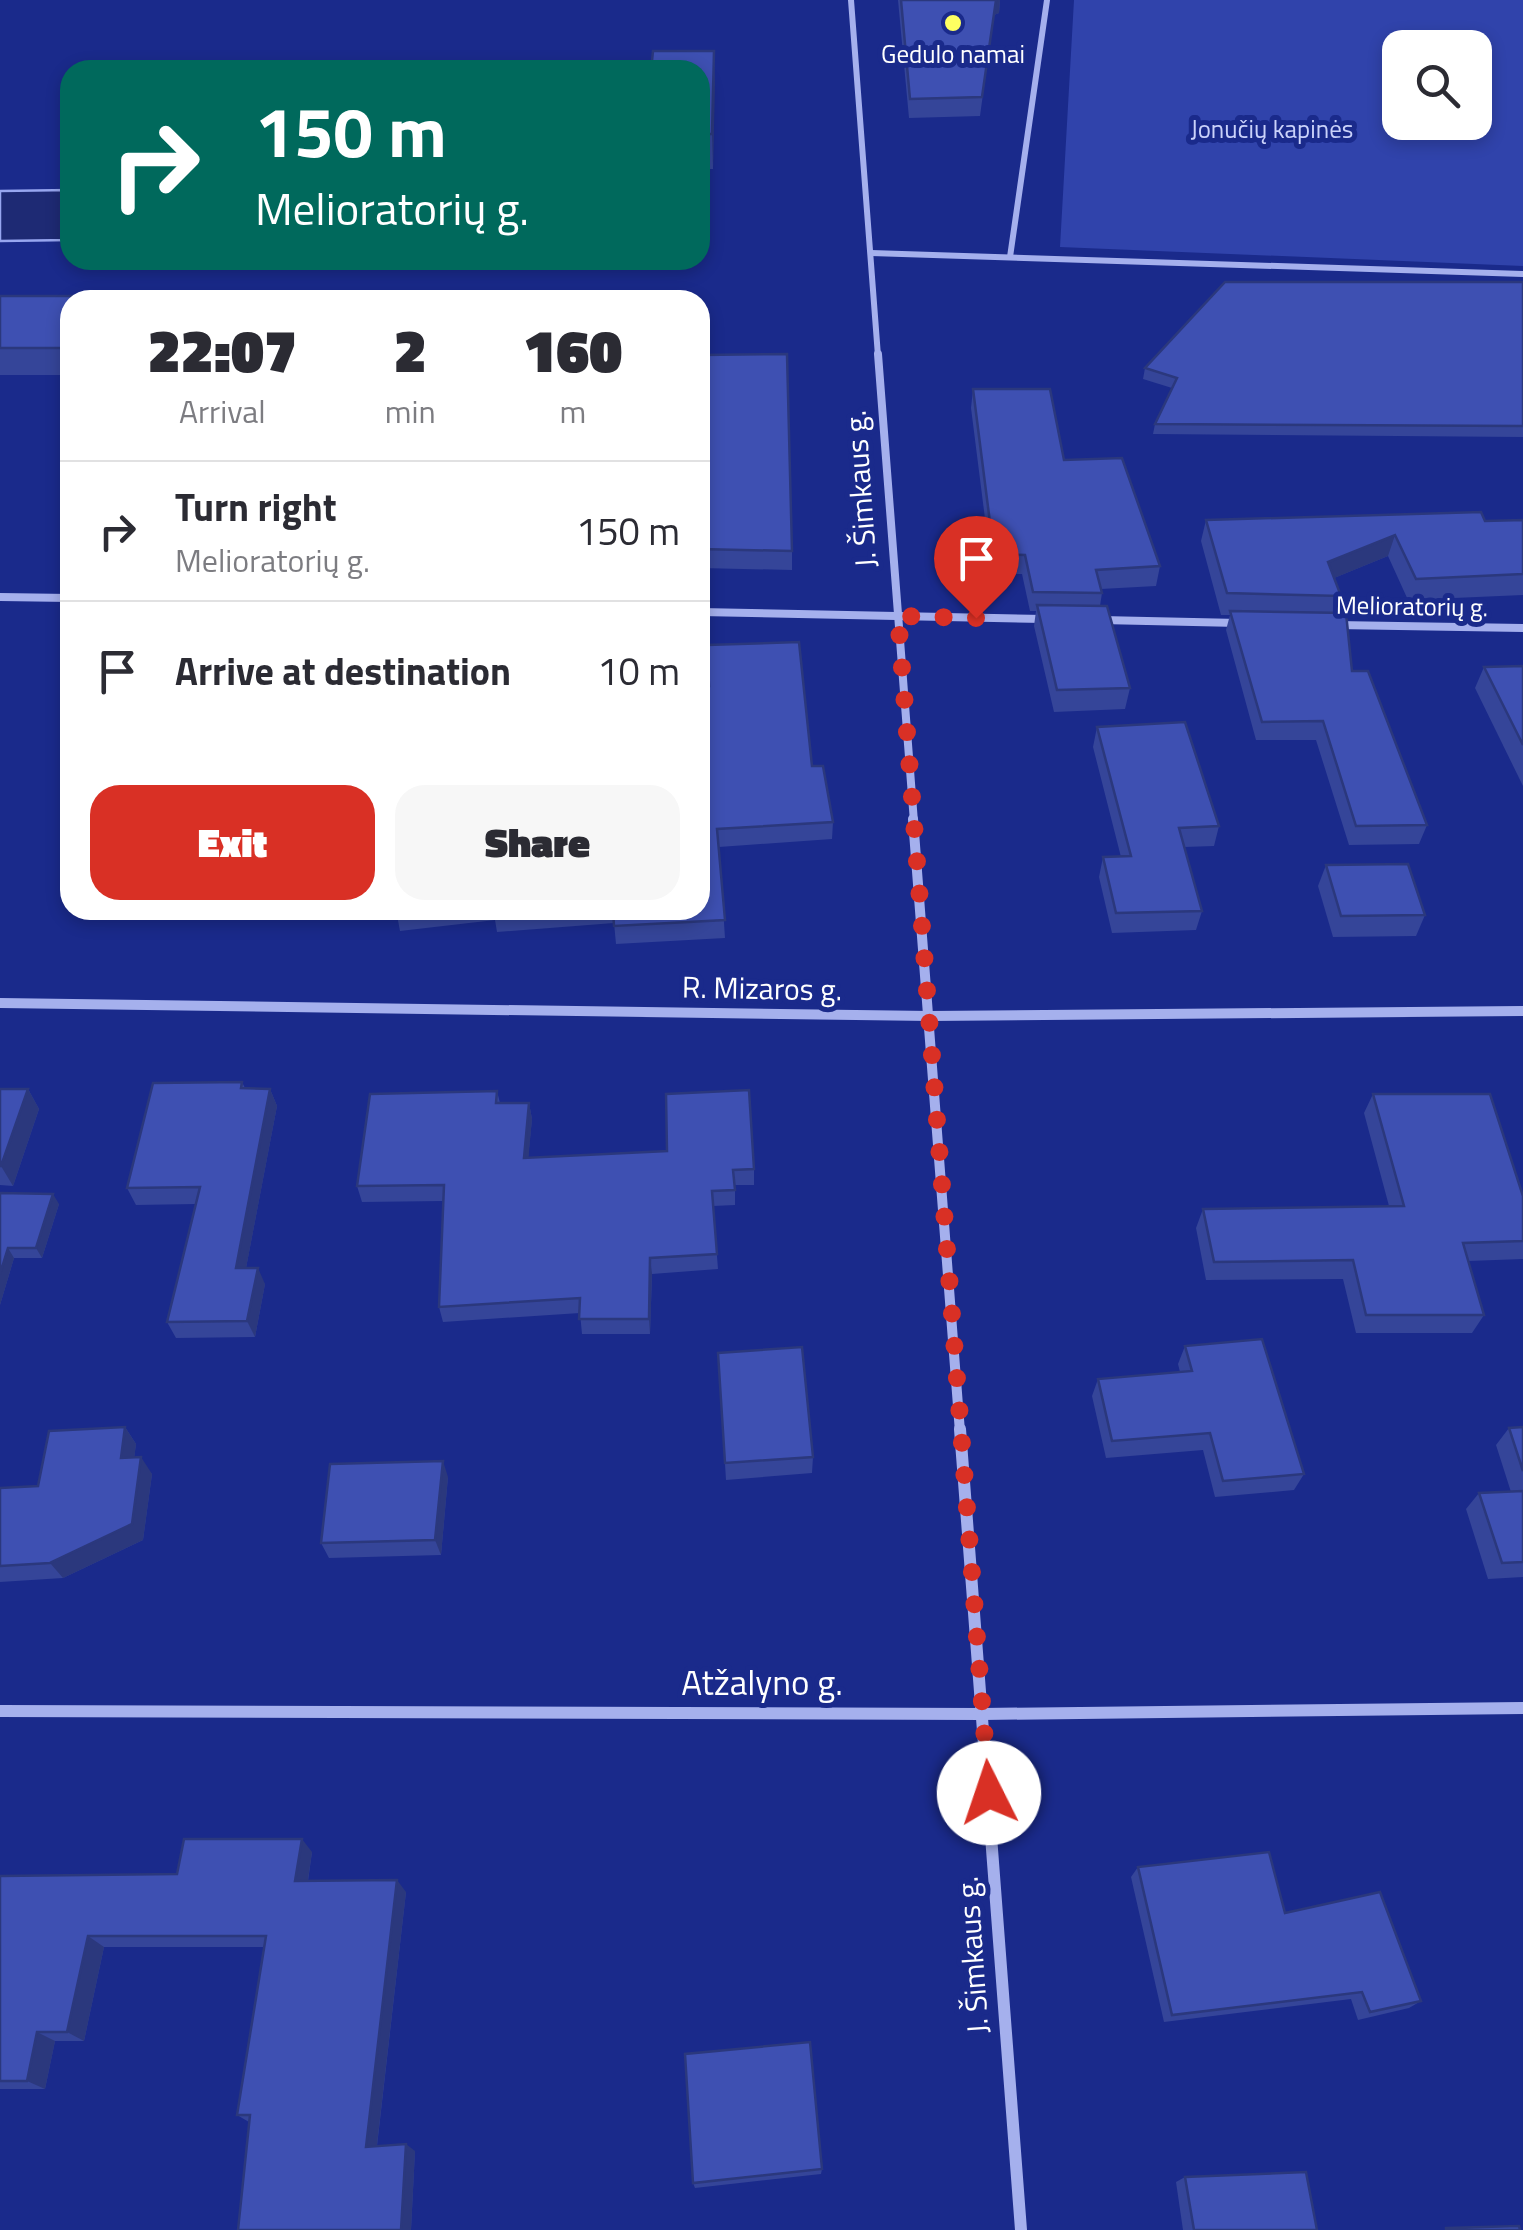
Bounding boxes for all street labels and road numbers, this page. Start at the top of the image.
street label: J. Šimkaus g. [832,409,888,569]
street label: Melioratorių g. [1336,586,1488,626]
street label: R. Mizaros g. [681,964,843,1012]
street label: Atžalyno g. [681,1655,843,1709]
street label: J. Šimkaus g. [944,1875,1000,2035]

